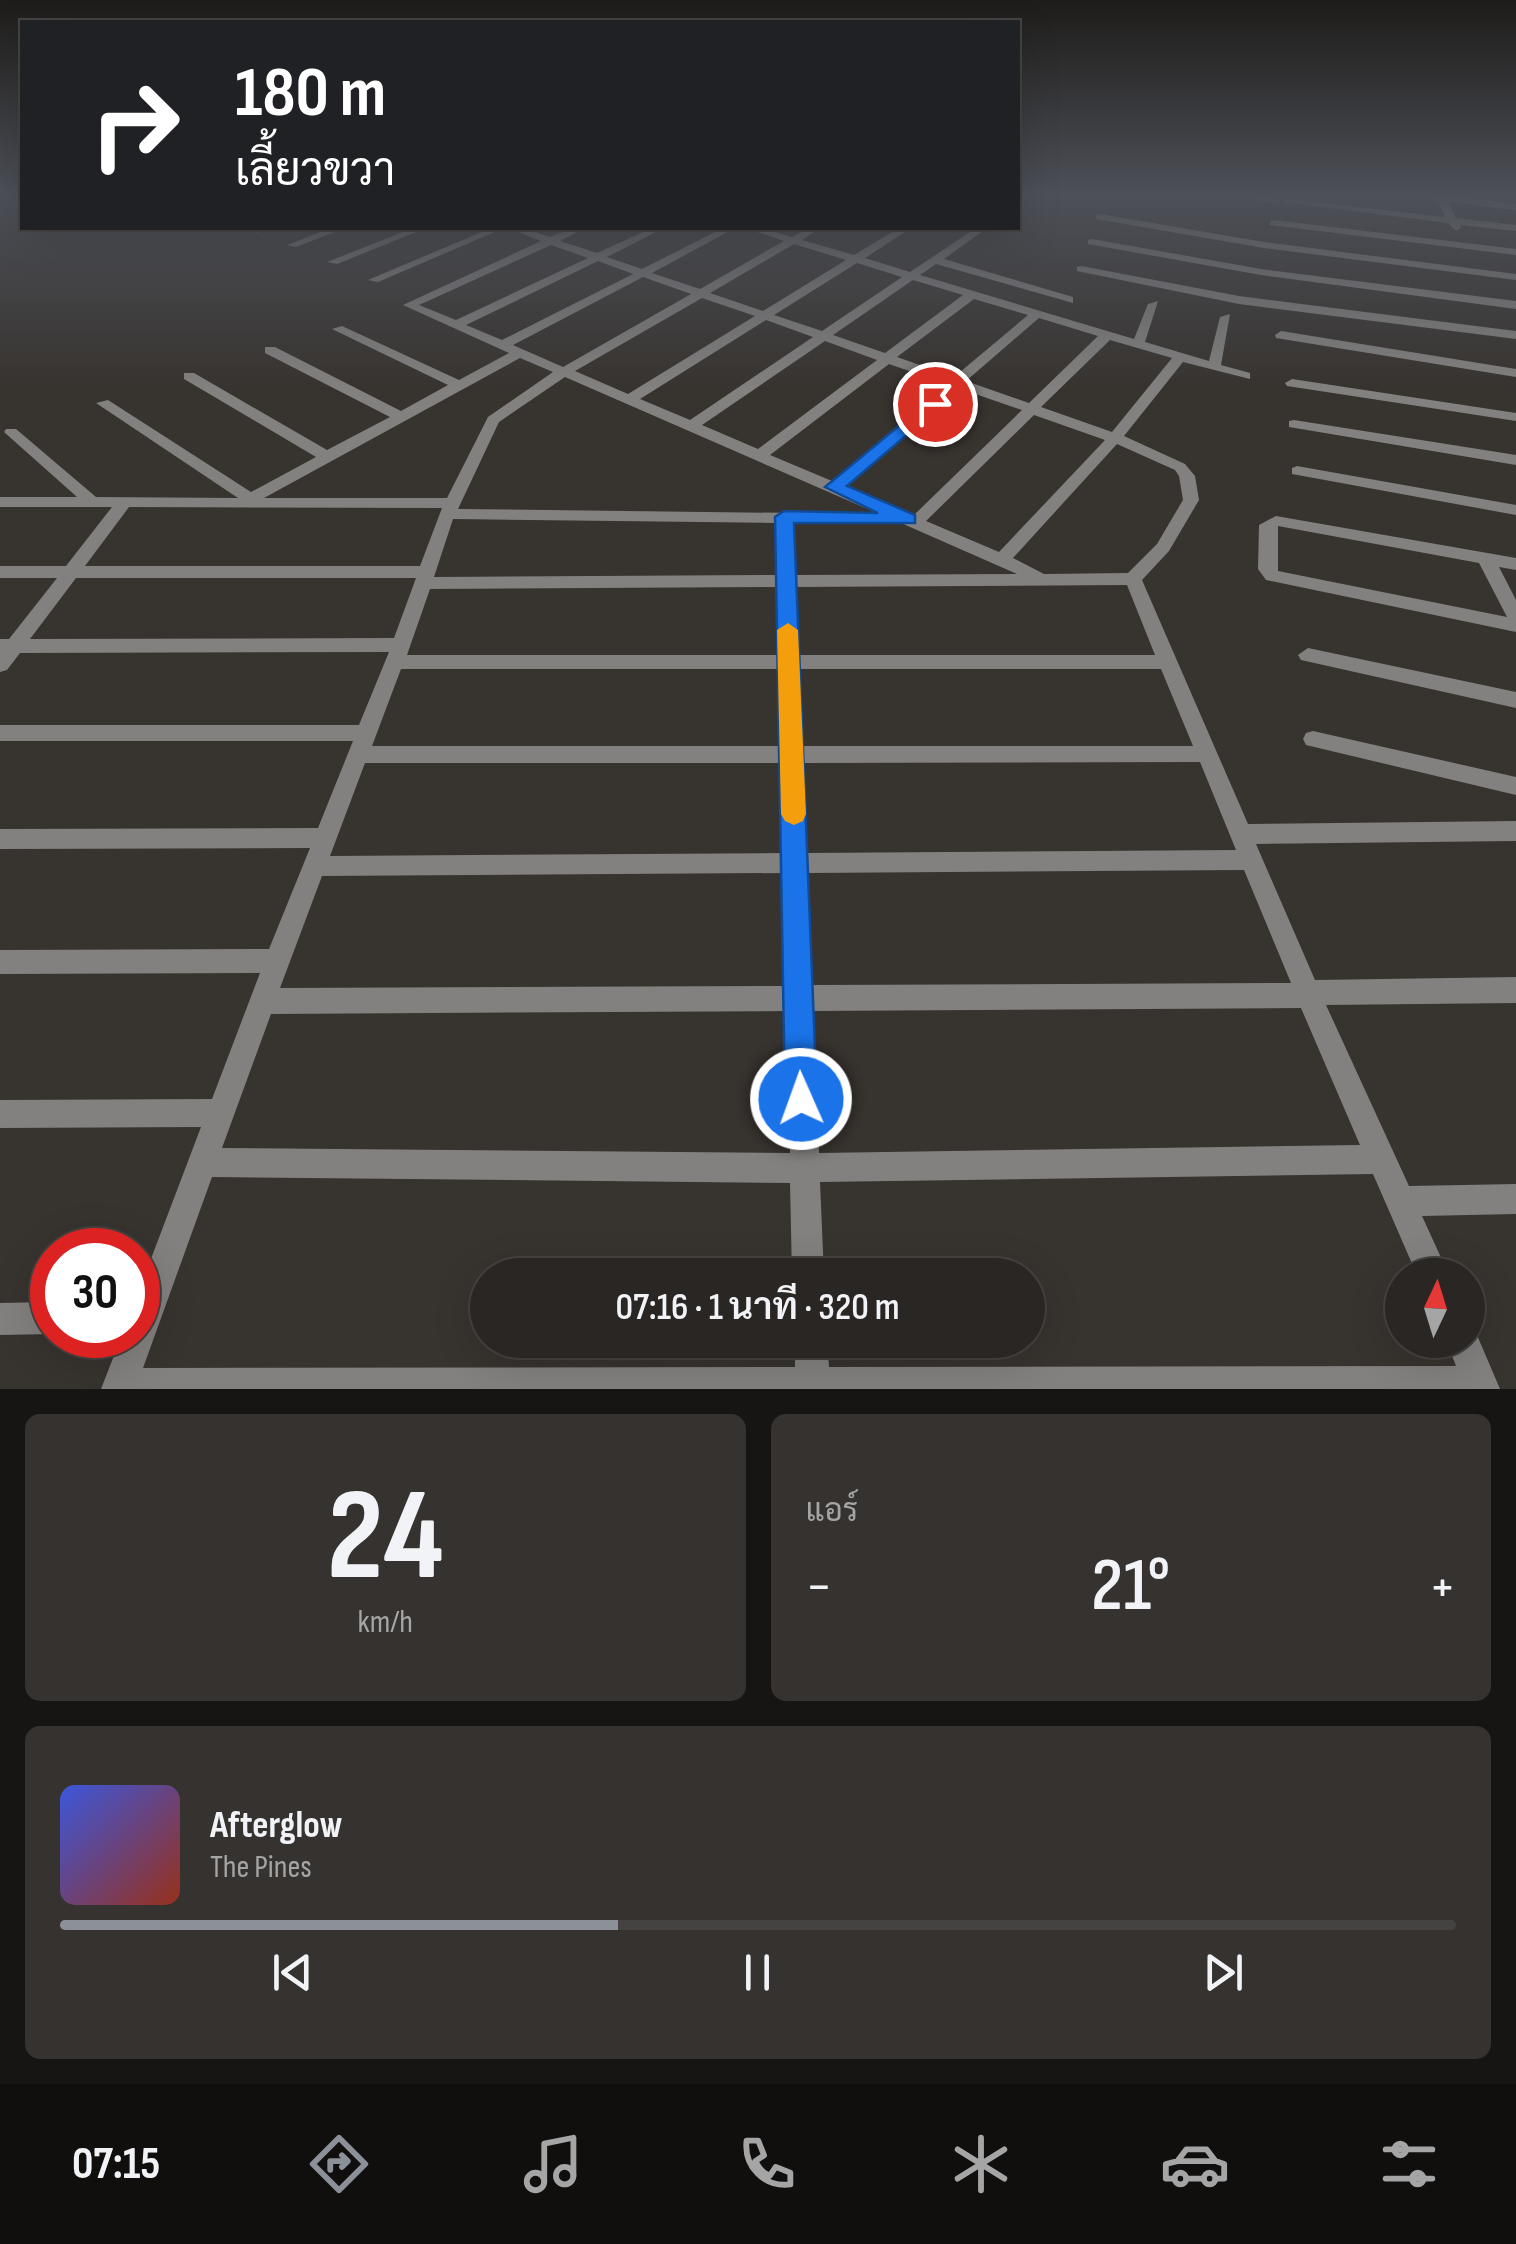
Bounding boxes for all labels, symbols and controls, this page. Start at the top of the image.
text: 180 m [235,52,386,136]
icon: right [70,60,200,190]
text: เลี้ยวขวา [235,144,395,199]
pin [893,362,978,447]
icon: arrive [908,377,963,432]
position arrow [749,1047,853,1151]
speed limit sign: 30 [30,1228,160,1358]
north arrow [1385,1258,1485,1358]
map controls [1385,1258,1485,1358]
text: 07:16 · 1 นาที · 320 m [615,1285,900,1330]
text: 24 [327,1460,444,1616]
text: แอร์ [806,1492,858,1531]
text: 21° [1091,1541,1170,1632]
text: − [806,1554,832,1621]
text: + [1429,1554,1456,1621]
text: km/h [358,1603,413,1642]
text: Afterglow [210,1803,343,1848]
text: The Pines [210,1848,312,1887]
icon: previous [265,1945,320,2000]
icon: pause [730,1945,785,2000]
icon: next [1196,1945,1251,2000]
icon: directions [304,2129,374,2199]
icon: music [518,2129,588,2199]
icon: phone [732,2129,802,2199]
icon: climate [946,2129,1016,2199]
icon: car [1160,2129,1230,2199]
icon: filters [1374,2129,1444,2199]
text: 07:15 [72,2137,160,2192]

